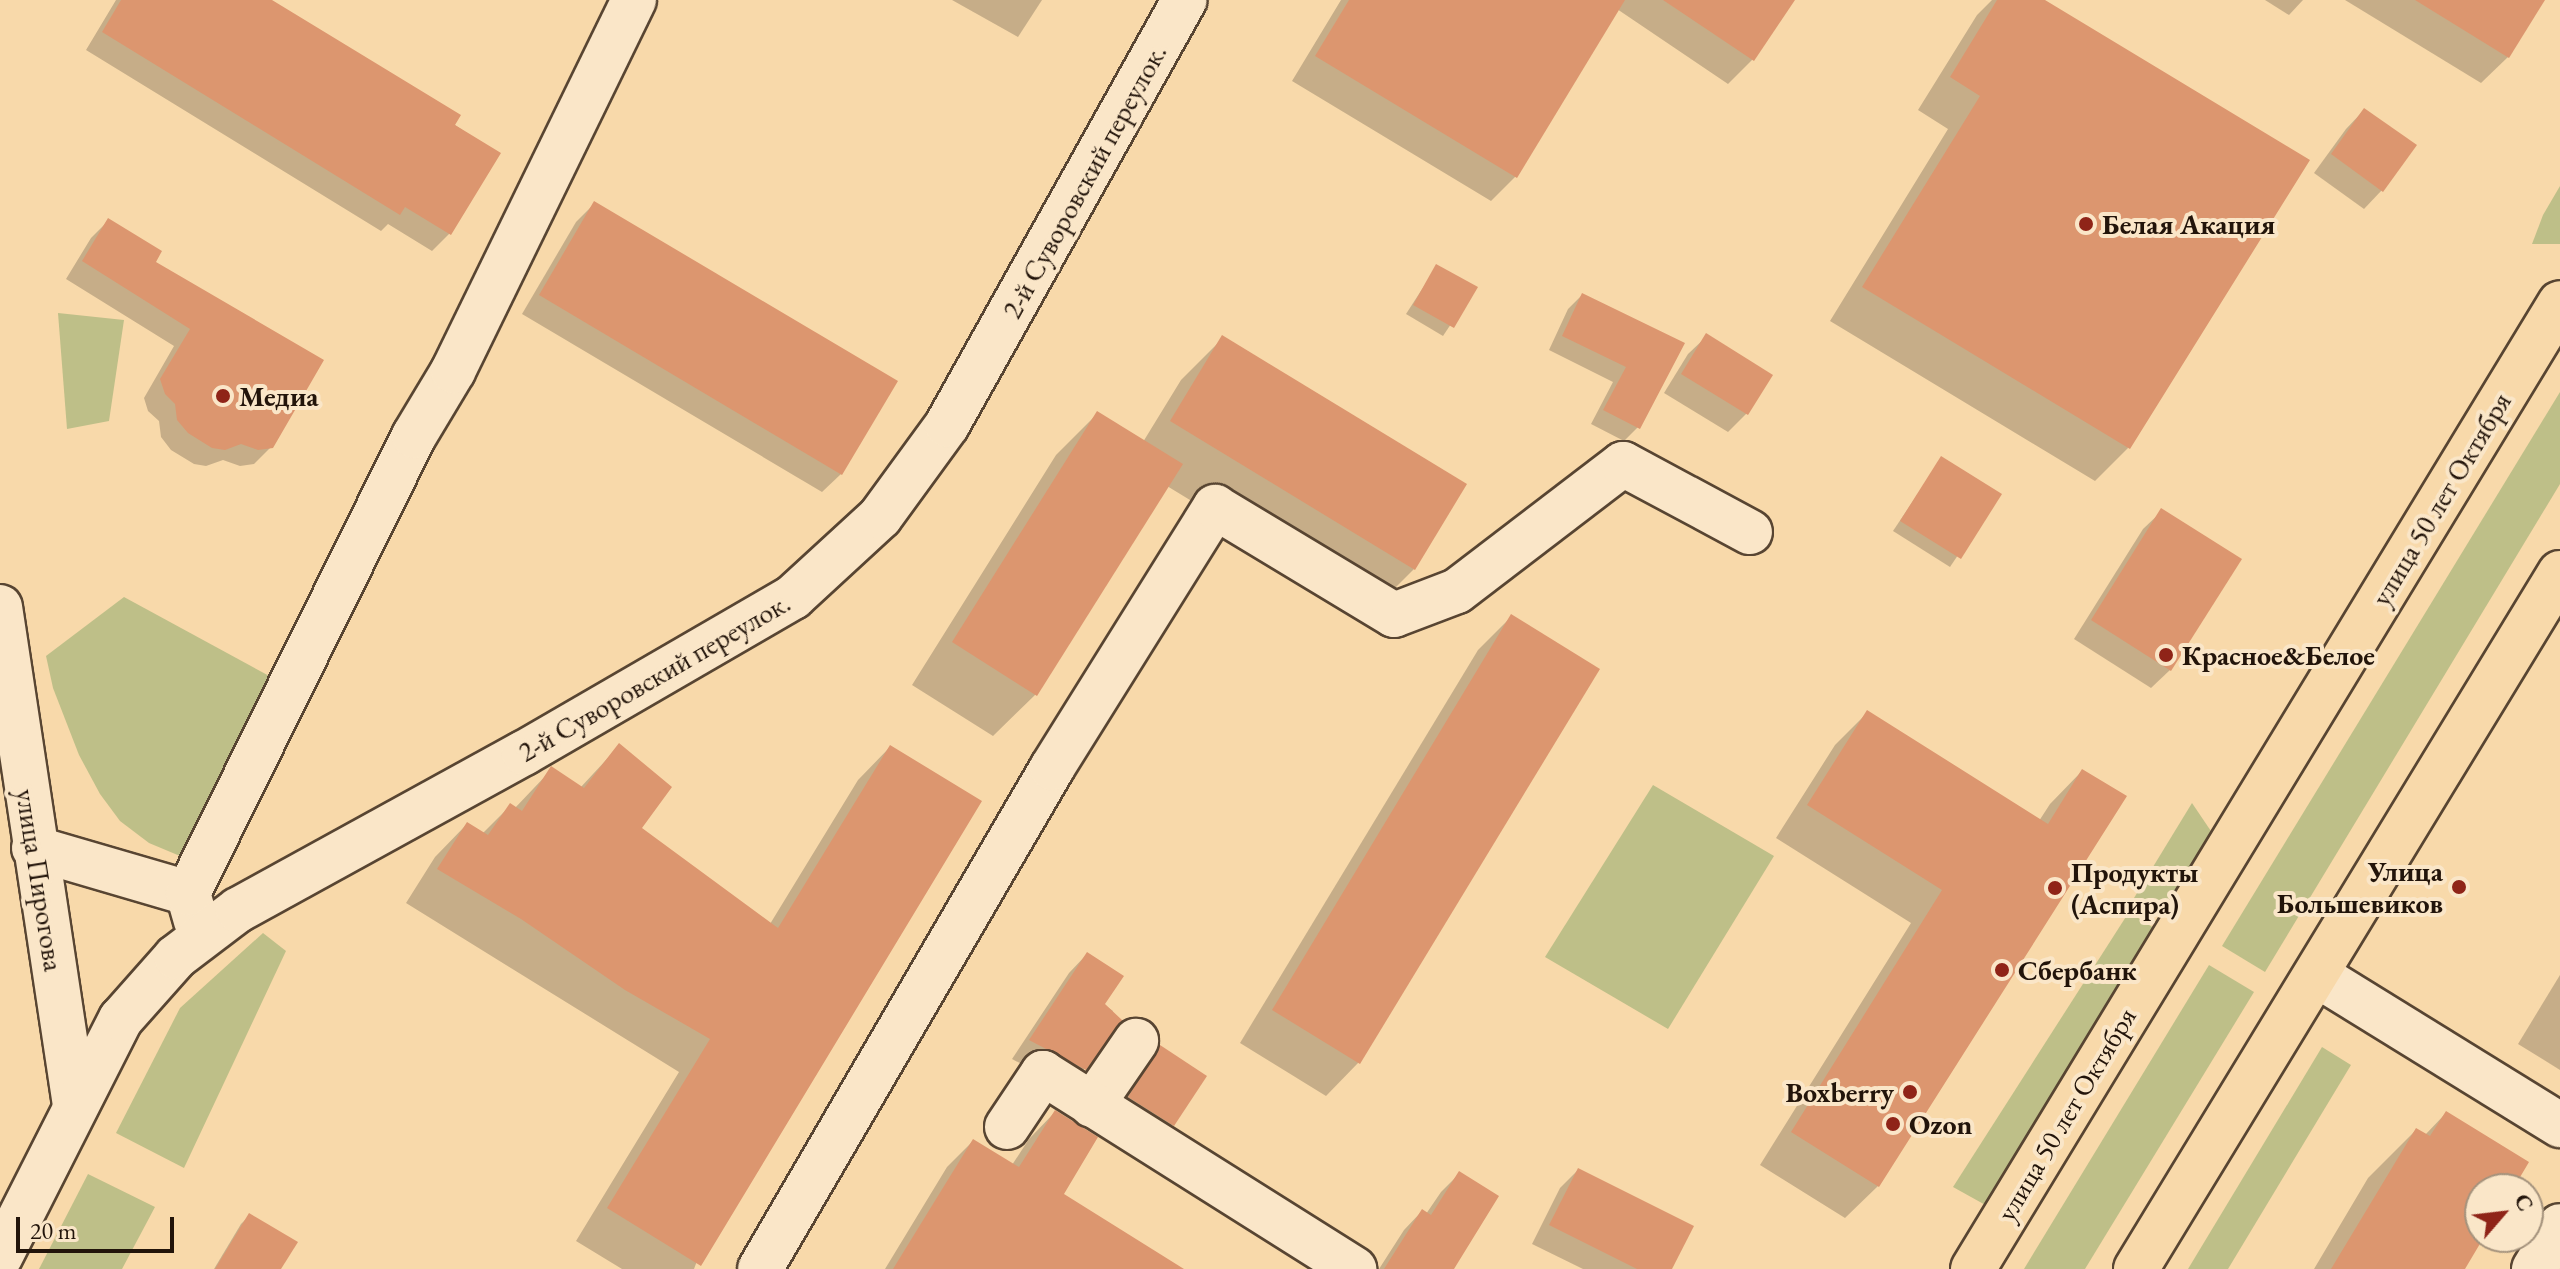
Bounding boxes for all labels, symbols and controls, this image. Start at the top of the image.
street label: 2-й Суворовский переулок. [995,38,1173,324]
place label: Белая Акация [2102,207,2275,241]
marker: Белая Акация [2077,215,2095,233]
place label: Медиа [239,379,319,413]
street label: улица 50 лет Октября [2364,386,2518,612]
marker: Медиа [214,387,232,405]
street label: 2-й Суворовский переулок. [512,585,796,769]
place label: Красное&Белое [2182,638,2375,672]
marker: Красное&Белое [2157,646,2175,664]
street label: улица Пирогова [9,786,71,974]
place label: Улица Большевиков [2277,854,2443,920]
place label: Продукты (Аспира) [2071,855,2198,921]
marker: Улица Большевиков [2450,878,2468,896]
marker: Продукты (Аспира) [2046,879,2064,897]
place label: Сбербанк [2018,953,2137,987]
marker: Сбербанк [1993,961,2011,979]
street label: улица 50 лет Октября [1989,1001,2143,1227]
place label: Boxberry [1785,1075,1894,1109]
marker: Boxberry [1901,1083,1919,1101]
place label: Ozon [1909,1107,1972,1141]
marker: Ozon [1884,1115,1902,1133]
north arrow [2464,1173,2544,1253]
text: С [2507,1189,2540,1216]
scale bar [20,1201,178,1251]
text: 20 m [30,1215,77,1246]

